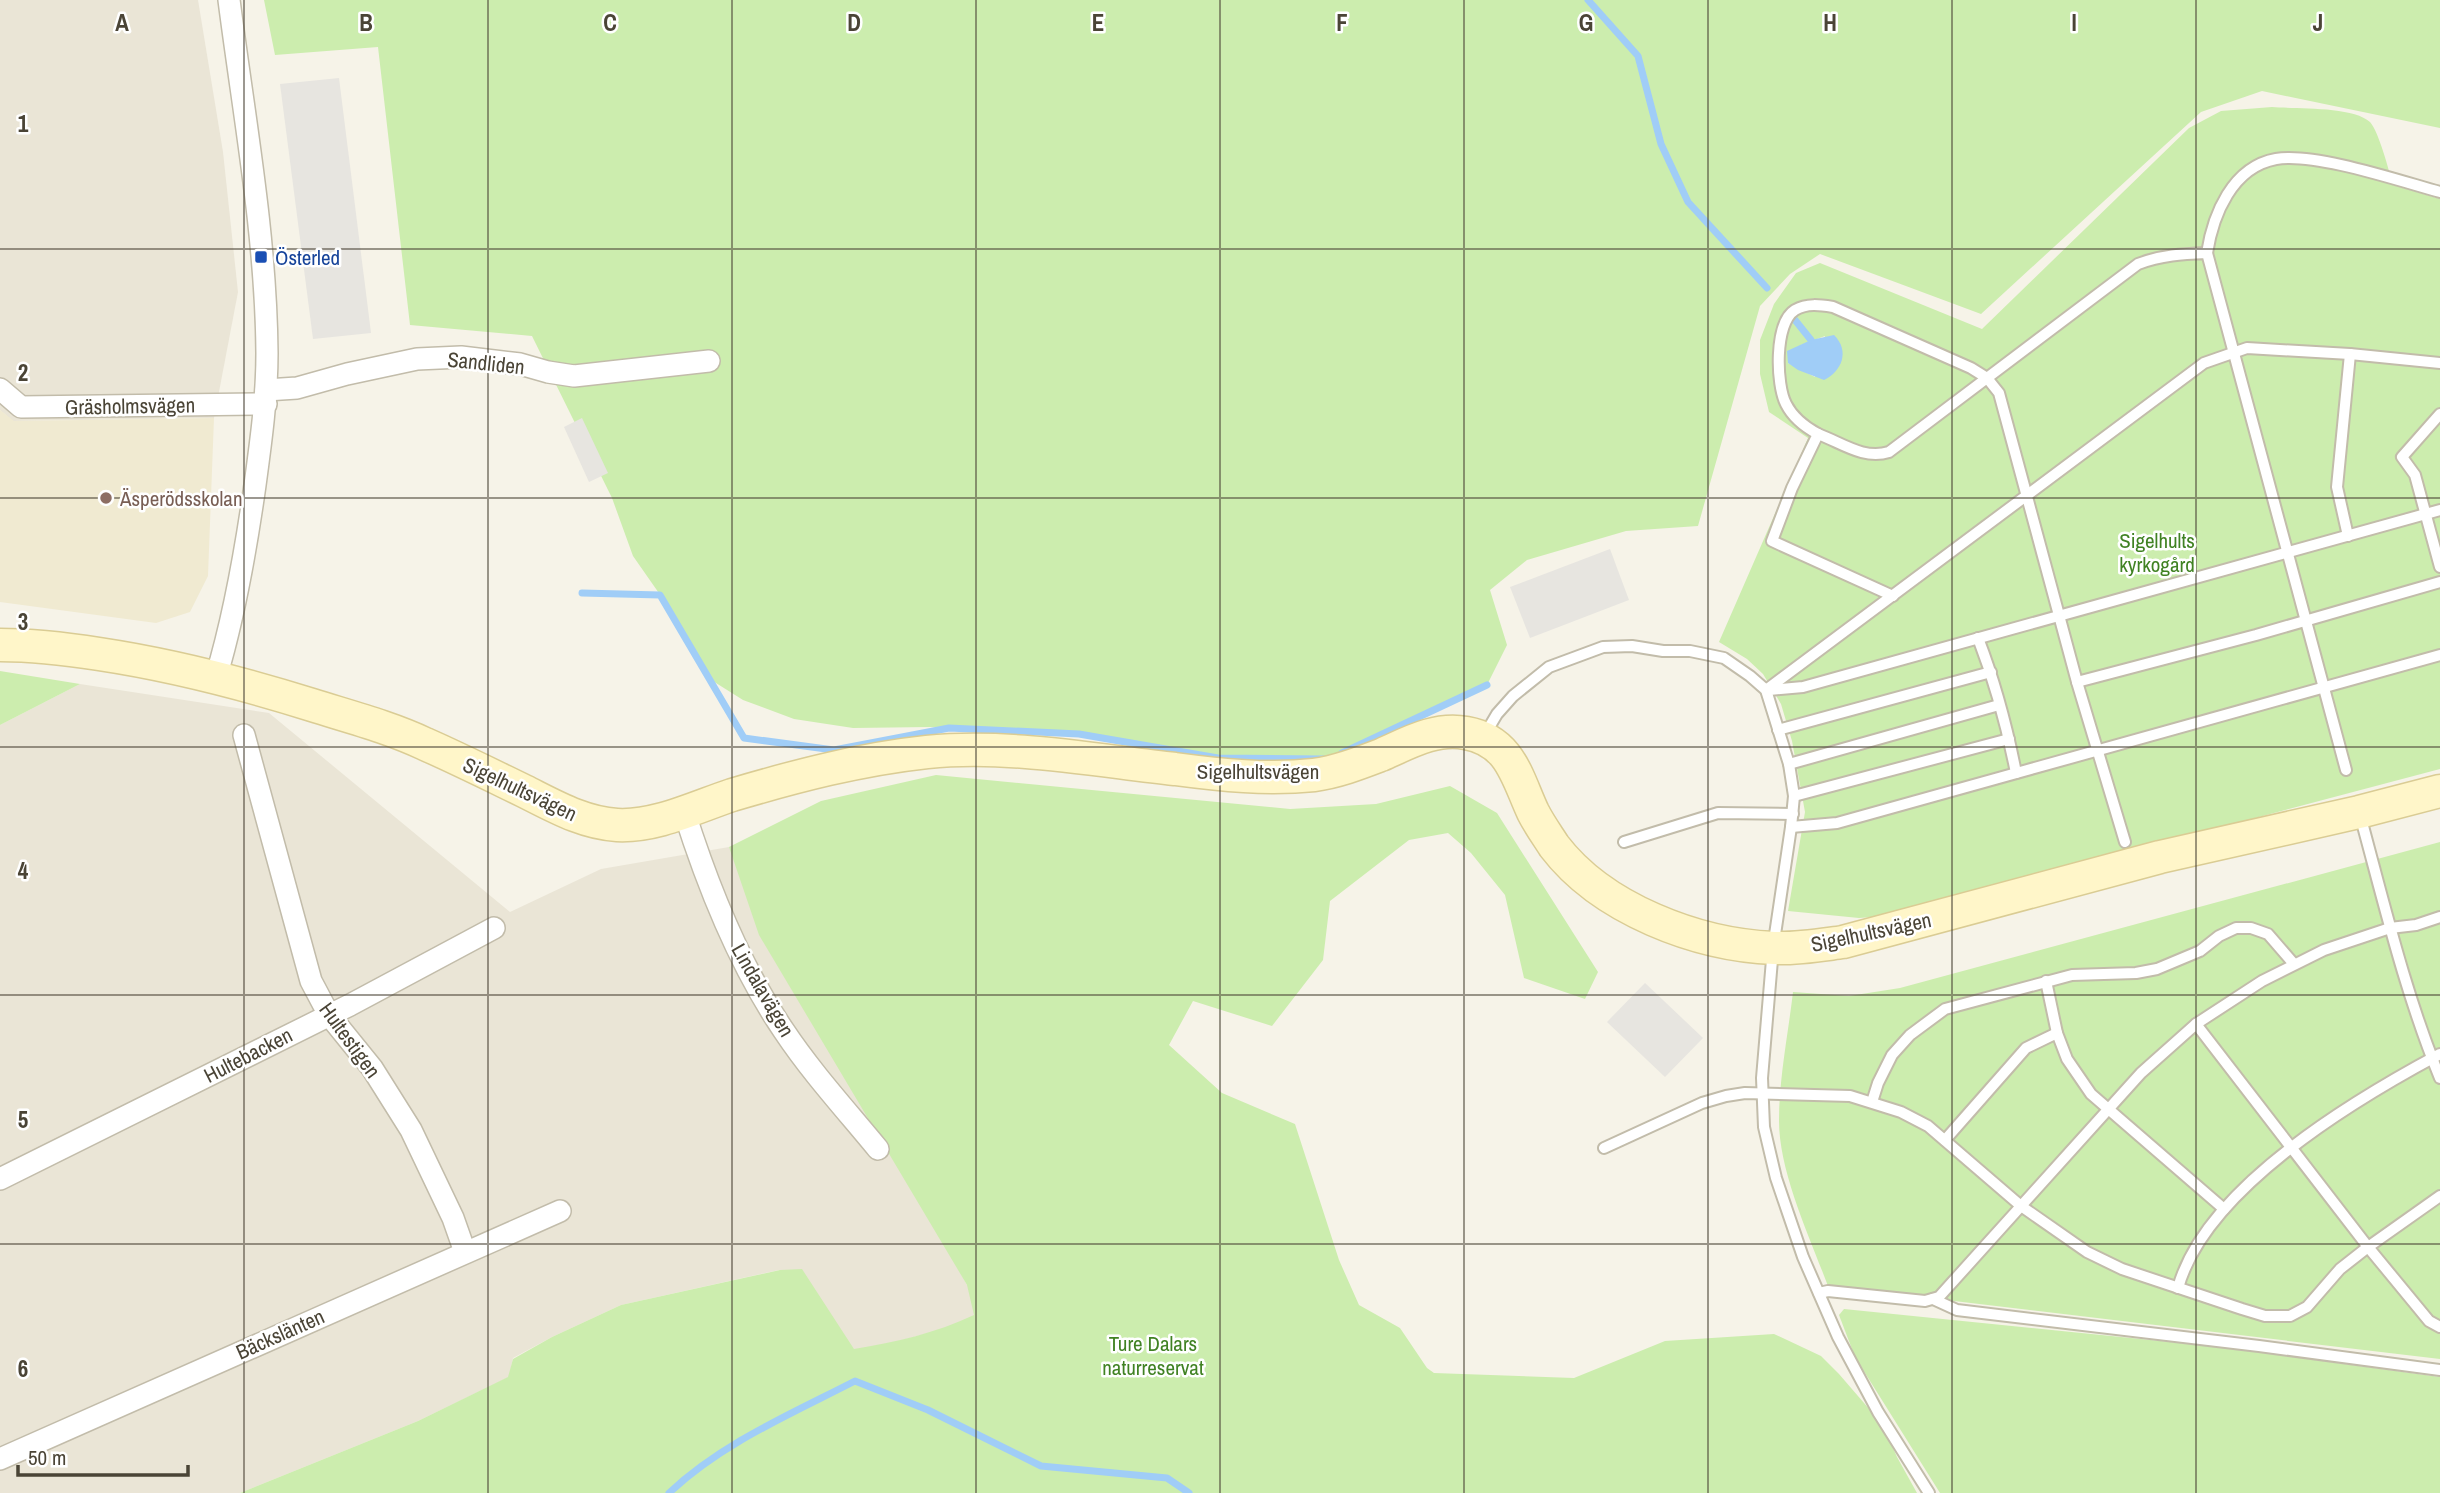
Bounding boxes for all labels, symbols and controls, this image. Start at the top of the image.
text: A [115,7,129,38]
text: B [359,7,373,38]
text: C [603,7,617,38]
text: D [847,7,861,38]
text: E [1092,7,1104,38]
text: F [1336,7,1348,38]
text: G [1579,7,1593,38]
text: H [1823,7,1837,38]
text: I [2071,7,2077,38]
text: J [2313,7,2323,38]
text: 1 [18,108,29,139]
place label: Österled [275,243,340,272]
marker: Österled [253,249,269,265]
street label: Sandliden [446,345,526,381]
text: 2 [18,357,28,388]
street label: Gräsholmsvägen [65,390,195,422]
place label: Äsperödsskolan [119,484,243,513]
marker: Äsperödsskolan [98,490,114,506]
park label: Sigelhults kyrkogård [2119,526,2195,579]
text: 3 [18,606,28,637]
street label: Sigelhultsvägen [458,750,582,828]
street label: Sigelhultsvägen [1197,757,1319,786]
text: 4 [18,855,29,886]
street label: Sigelhultsvägen [1808,905,1934,959]
street label: Lindalavägen [725,938,801,1042]
street label: Hultestigen [313,996,387,1084]
street label: Hultebacken [199,1020,297,1090]
text: 5 [18,1104,28,1135]
street label: Bäckslänten [231,1302,329,1366]
park label: Ture Dalars naturreservat [1102,1329,1204,1382]
text: 6 [18,1353,28,1384]
scale bar [18,1434,187,1478]
text: 50 m [28,1443,66,1472]

